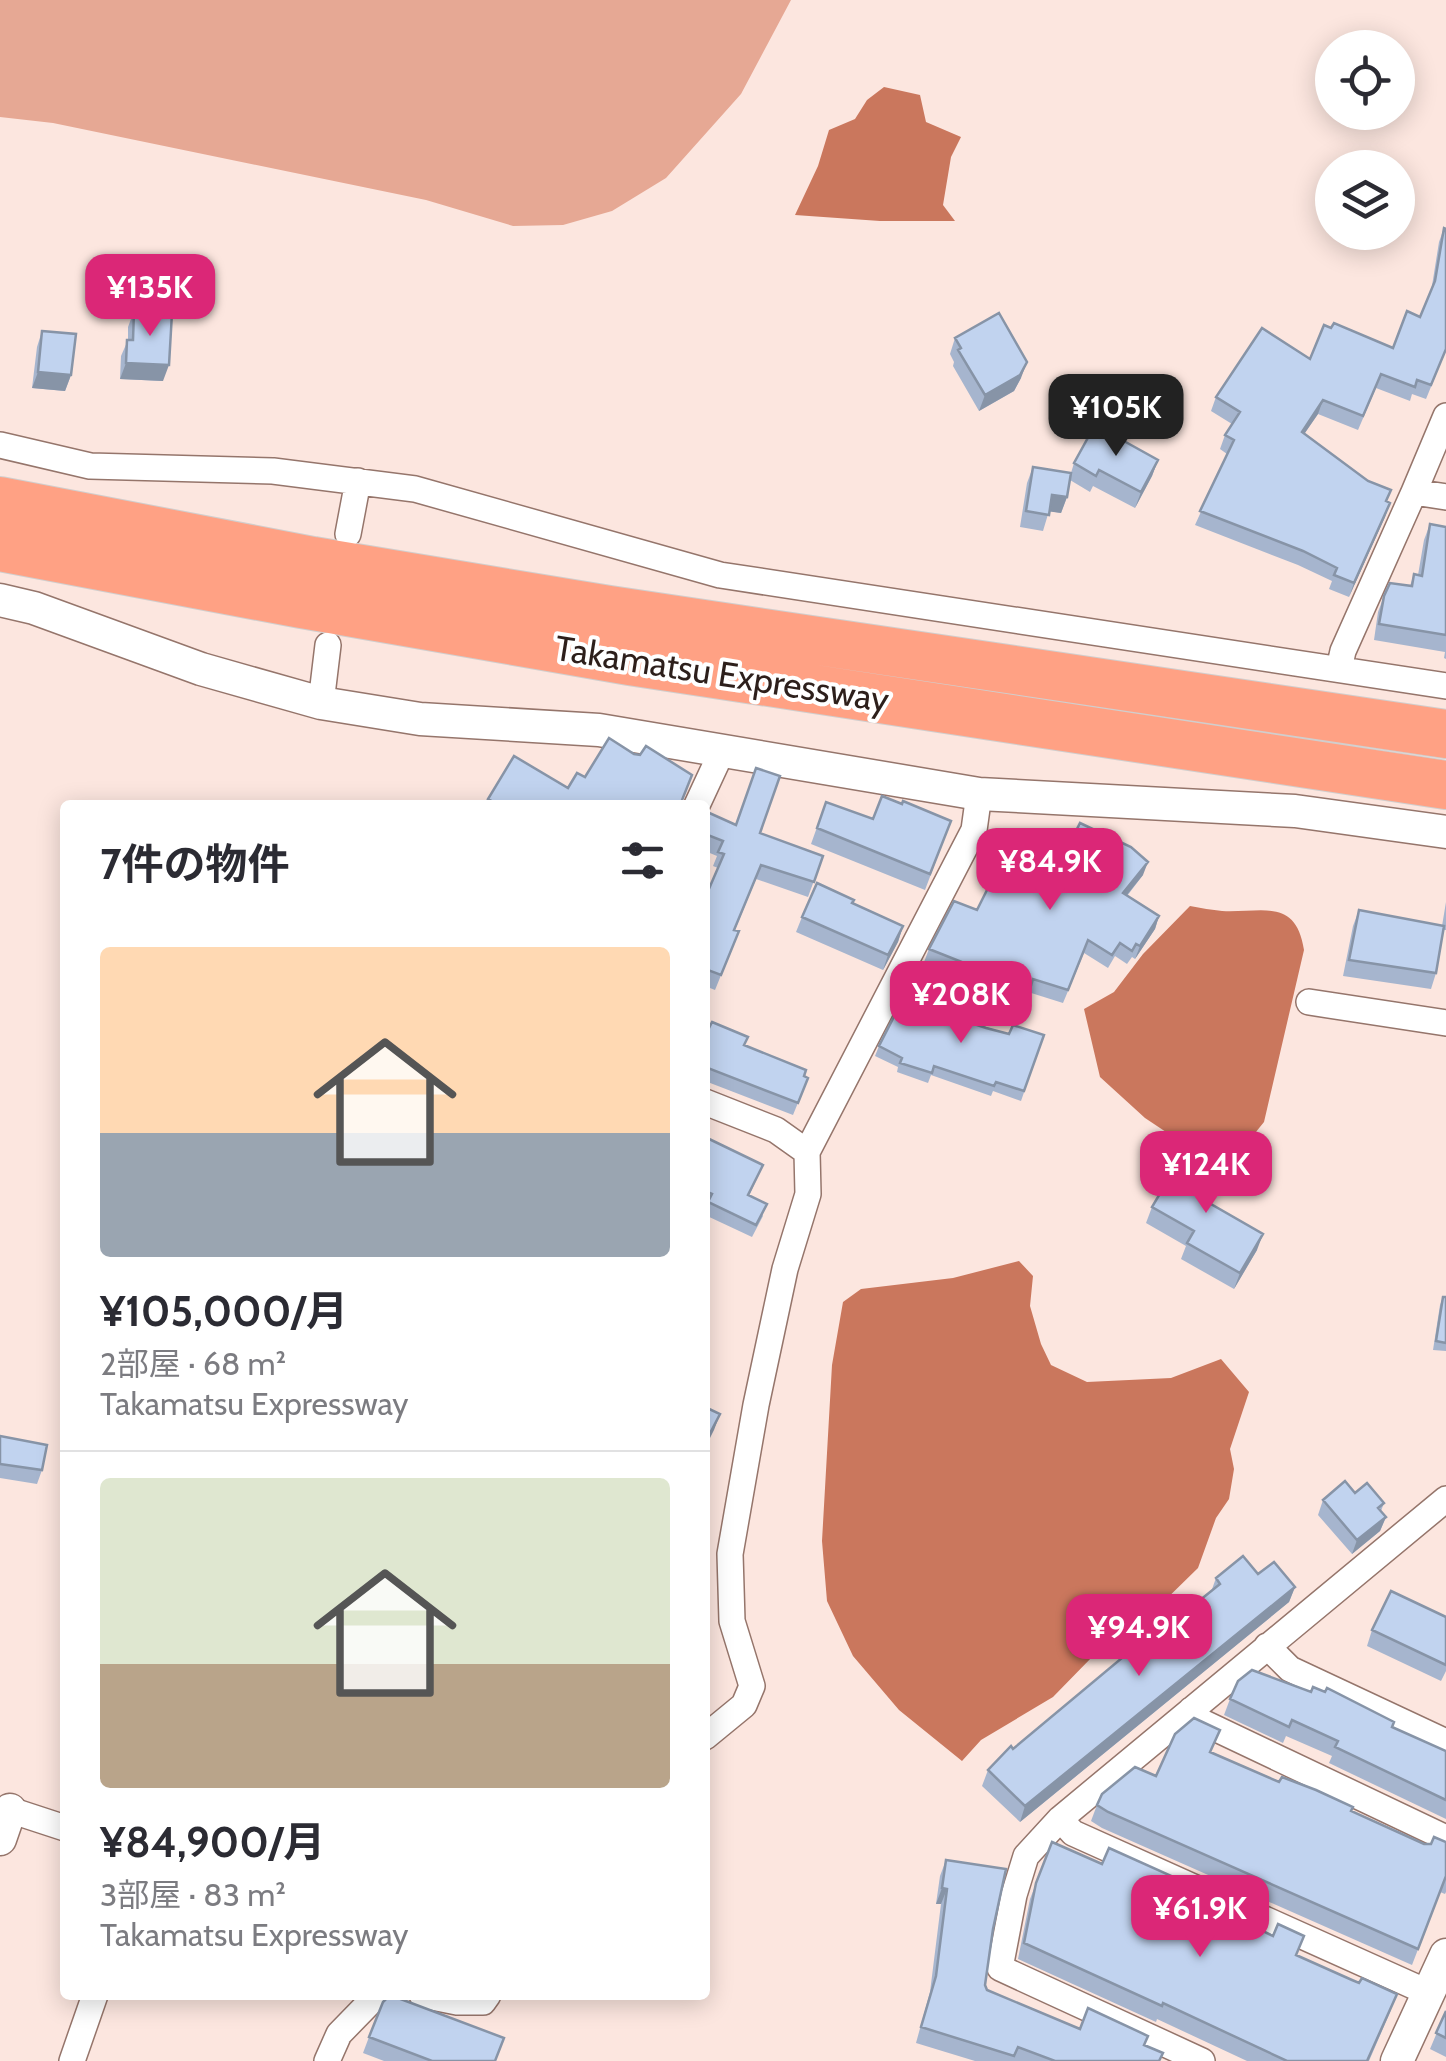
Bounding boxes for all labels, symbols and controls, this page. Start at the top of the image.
map controls [1315,30,1415,250]
button: locate [1315,30,1415,130]
button: layers [1315,150,1415,250]
pin: ¥135K [80,254,220,339]
text: ¥135K [107,267,193,306]
pin: ¥105K [1046,374,1186,459]
text: ¥105K [1071,387,1161,426]
street label: Takamatsu Expressway [552,626,892,721]
pin: ¥84.9K [969,828,1131,913]
icon: filters [615,833,670,888]
text: 7件の物件 [100,838,289,890]
text: ¥84.9K [998,841,1102,880]
pin: ¥208K [891,961,1031,1046]
text: ¥208K [912,974,1010,1013]
icon: home [295,1012,475,1192]
pin: ¥124K [1136,1131,1276,1216]
text: ¥124K [1162,1144,1250,1183]
text: ¥105,000/月 [100,1285,348,1337]
text: 2部屋 · 68 m² [100,1344,286,1383]
text: Takamatsu Expressway [100,1384,408,1423]
icon: home [295,1543,475,1723]
pin: ¥94.9K [1058,1594,1220,1679]
text: ¥94.9K [1088,1607,1190,1646]
text: ¥84,900/月 [100,1816,325,1868]
text: 3部屋 · 83 m² [100,1875,286,1914]
pin: ¥61.9K [1119,1875,1281,1960]
text: ¥61.9K [1153,1888,1247,1927]
text: Takamatsu Expressway [100,1915,408,1954]

